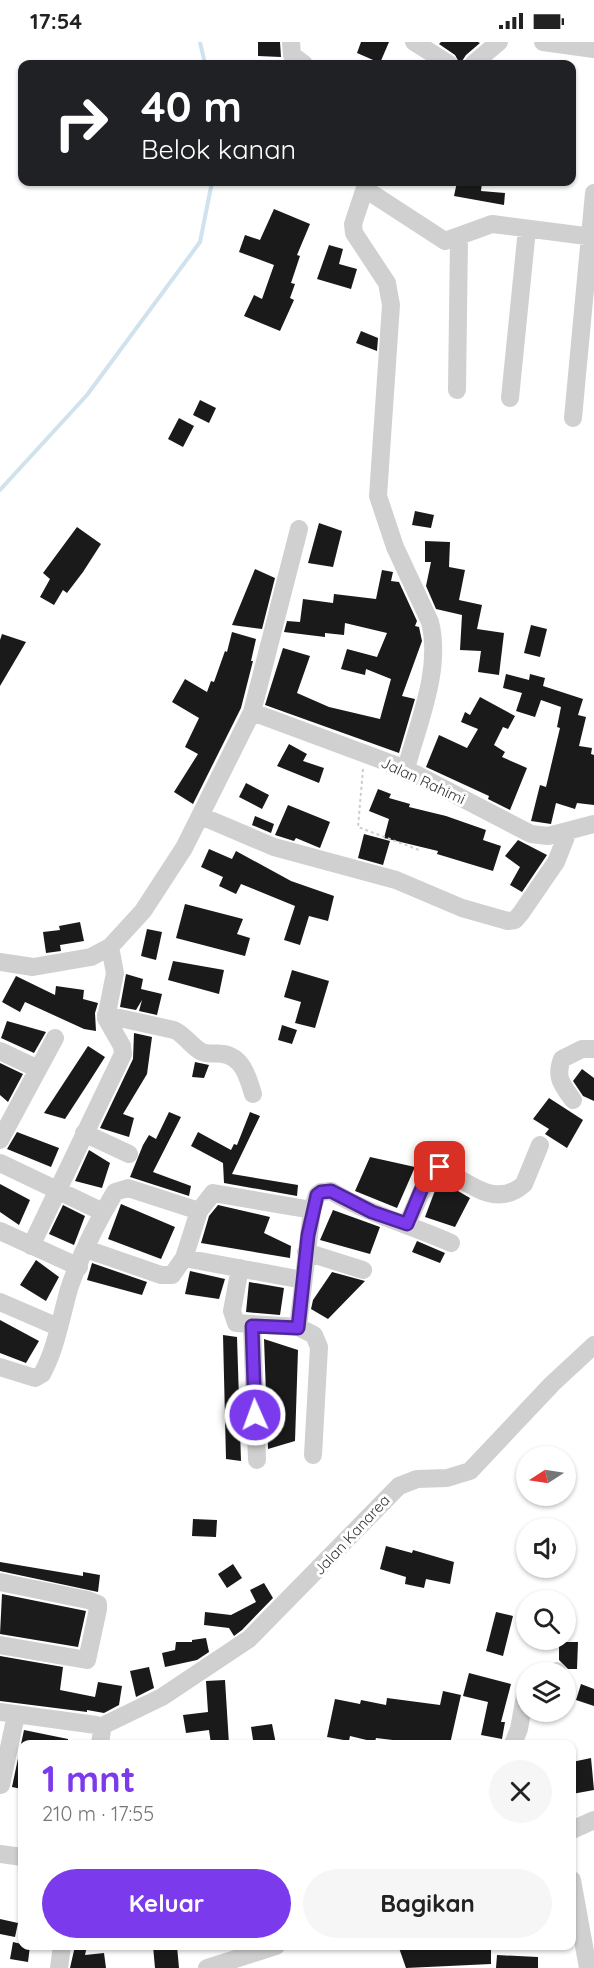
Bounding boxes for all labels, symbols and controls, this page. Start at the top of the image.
text: 17:54 [30,7,82,35]
text: 40 m [141,80,242,133]
icon: right [42,84,120,162]
text: Belok kanan [141,132,296,166]
street label: Jalan Rahimi [378,753,468,808]
pin [414,1141,465,1192]
icon: arrive [423,1150,456,1183]
position arrow [223,1383,287,1447]
north arrow [516,1446,576,1506]
map controls [516,1446,576,1722]
street label: Jalan Kanarea [310,1491,394,1579]
button: sound [516,1518,576,1578]
button: search [516,1590,576,1650]
button: layers [516,1662,576,1722]
text: 1 mnt [42,1756,135,1801]
button: close [489,1760,552,1823]
text: 210 m · 17:55 [42,1801,154,1826]
button: Keluar [42,1869,291,1938]
button: Bagikan [303,1869,552,1938]

